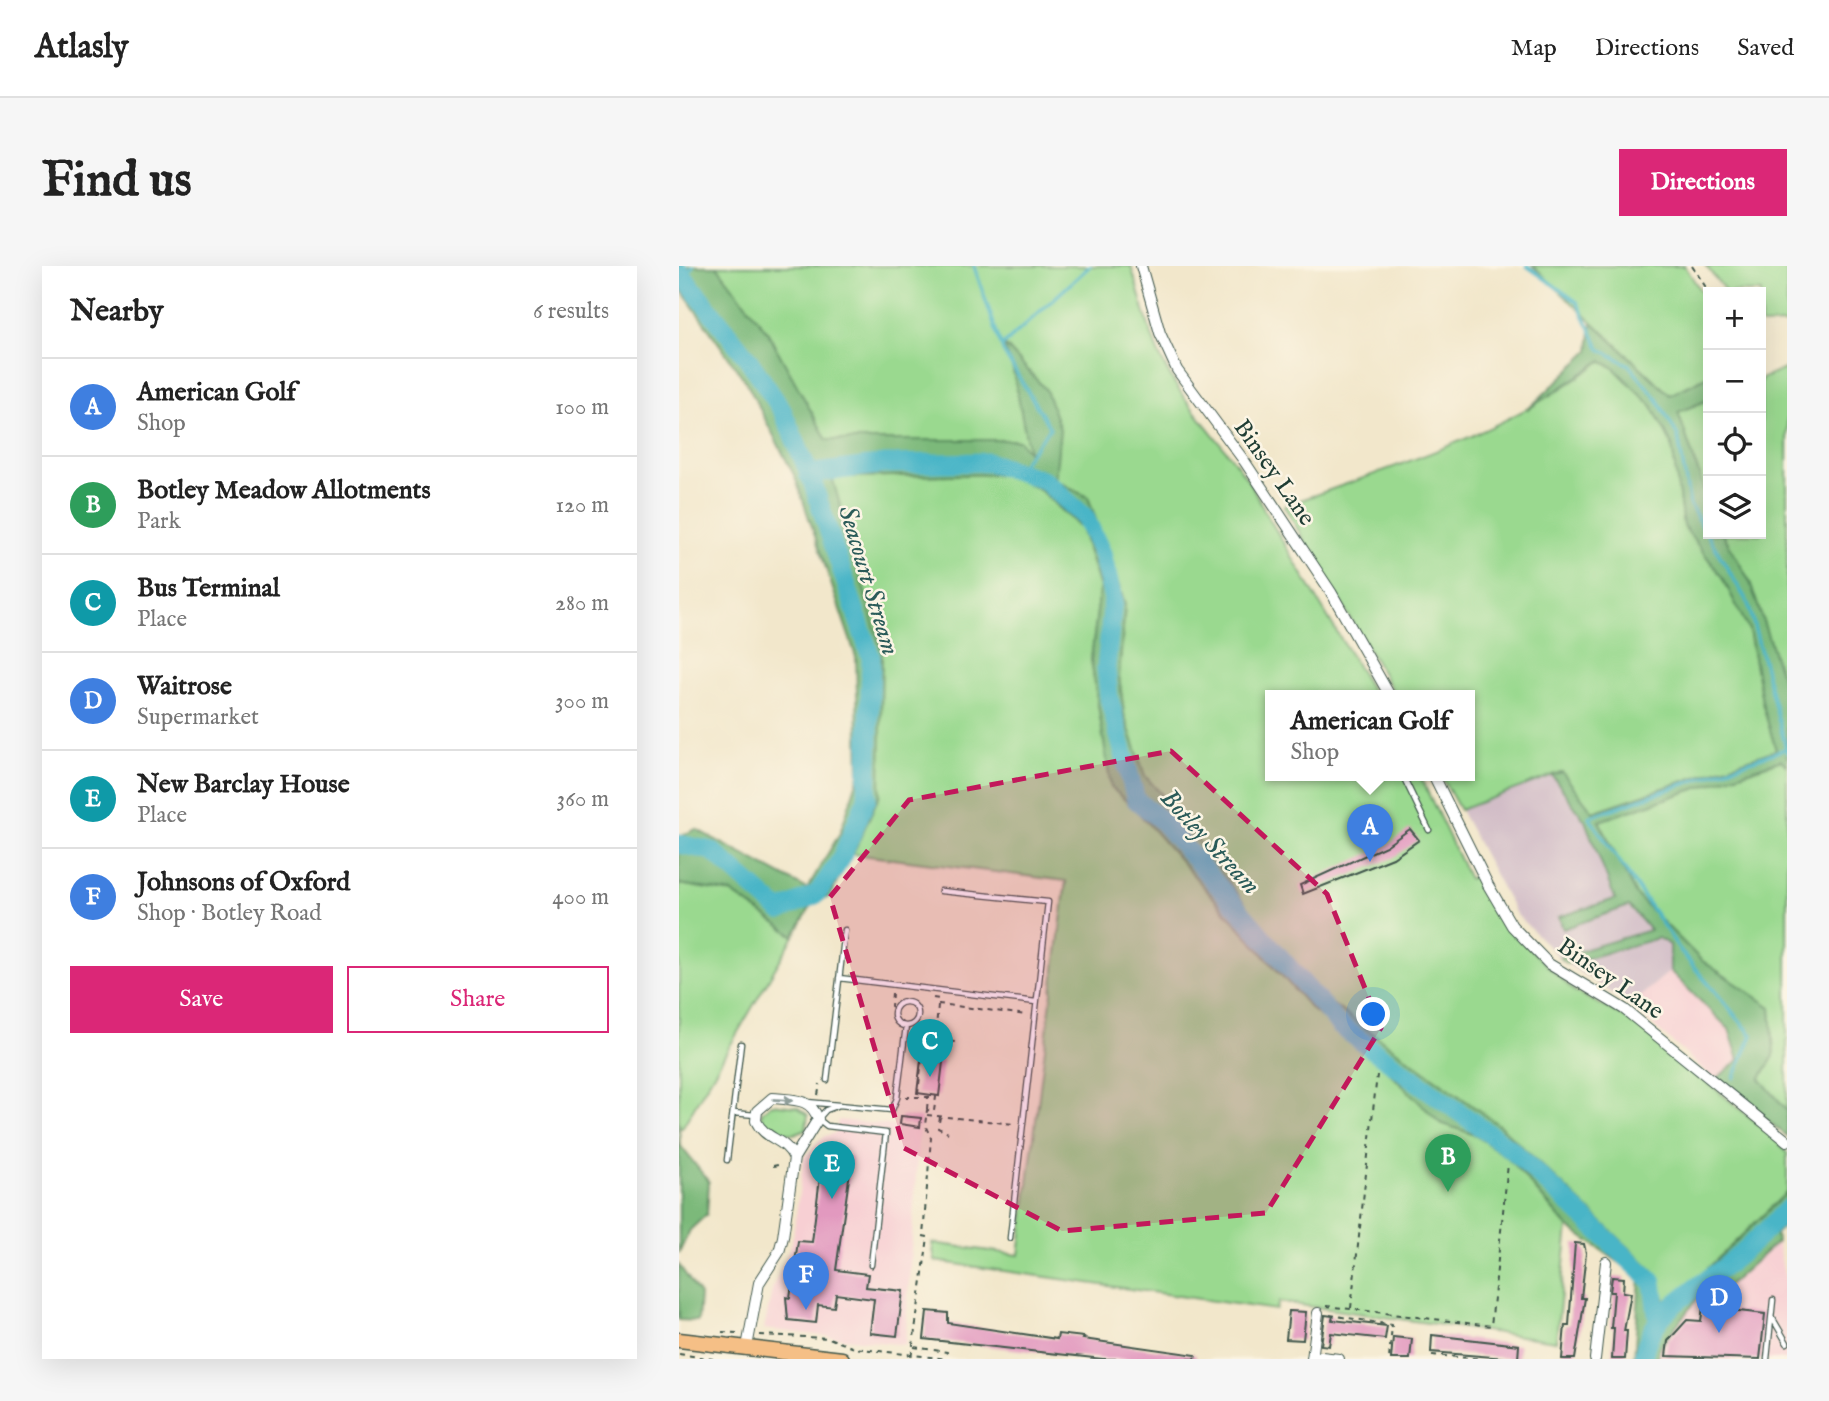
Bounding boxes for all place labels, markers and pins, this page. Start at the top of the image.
pin: A [1347,804,1393,862]
pin: C [907,1019,953,1077]
pin: B [1425,1134,1471,1192]
pin: E [809,1141,855,1199]
pin: F [783,1252,829,1310]
pin: D [1696,1275,1742,1333]

